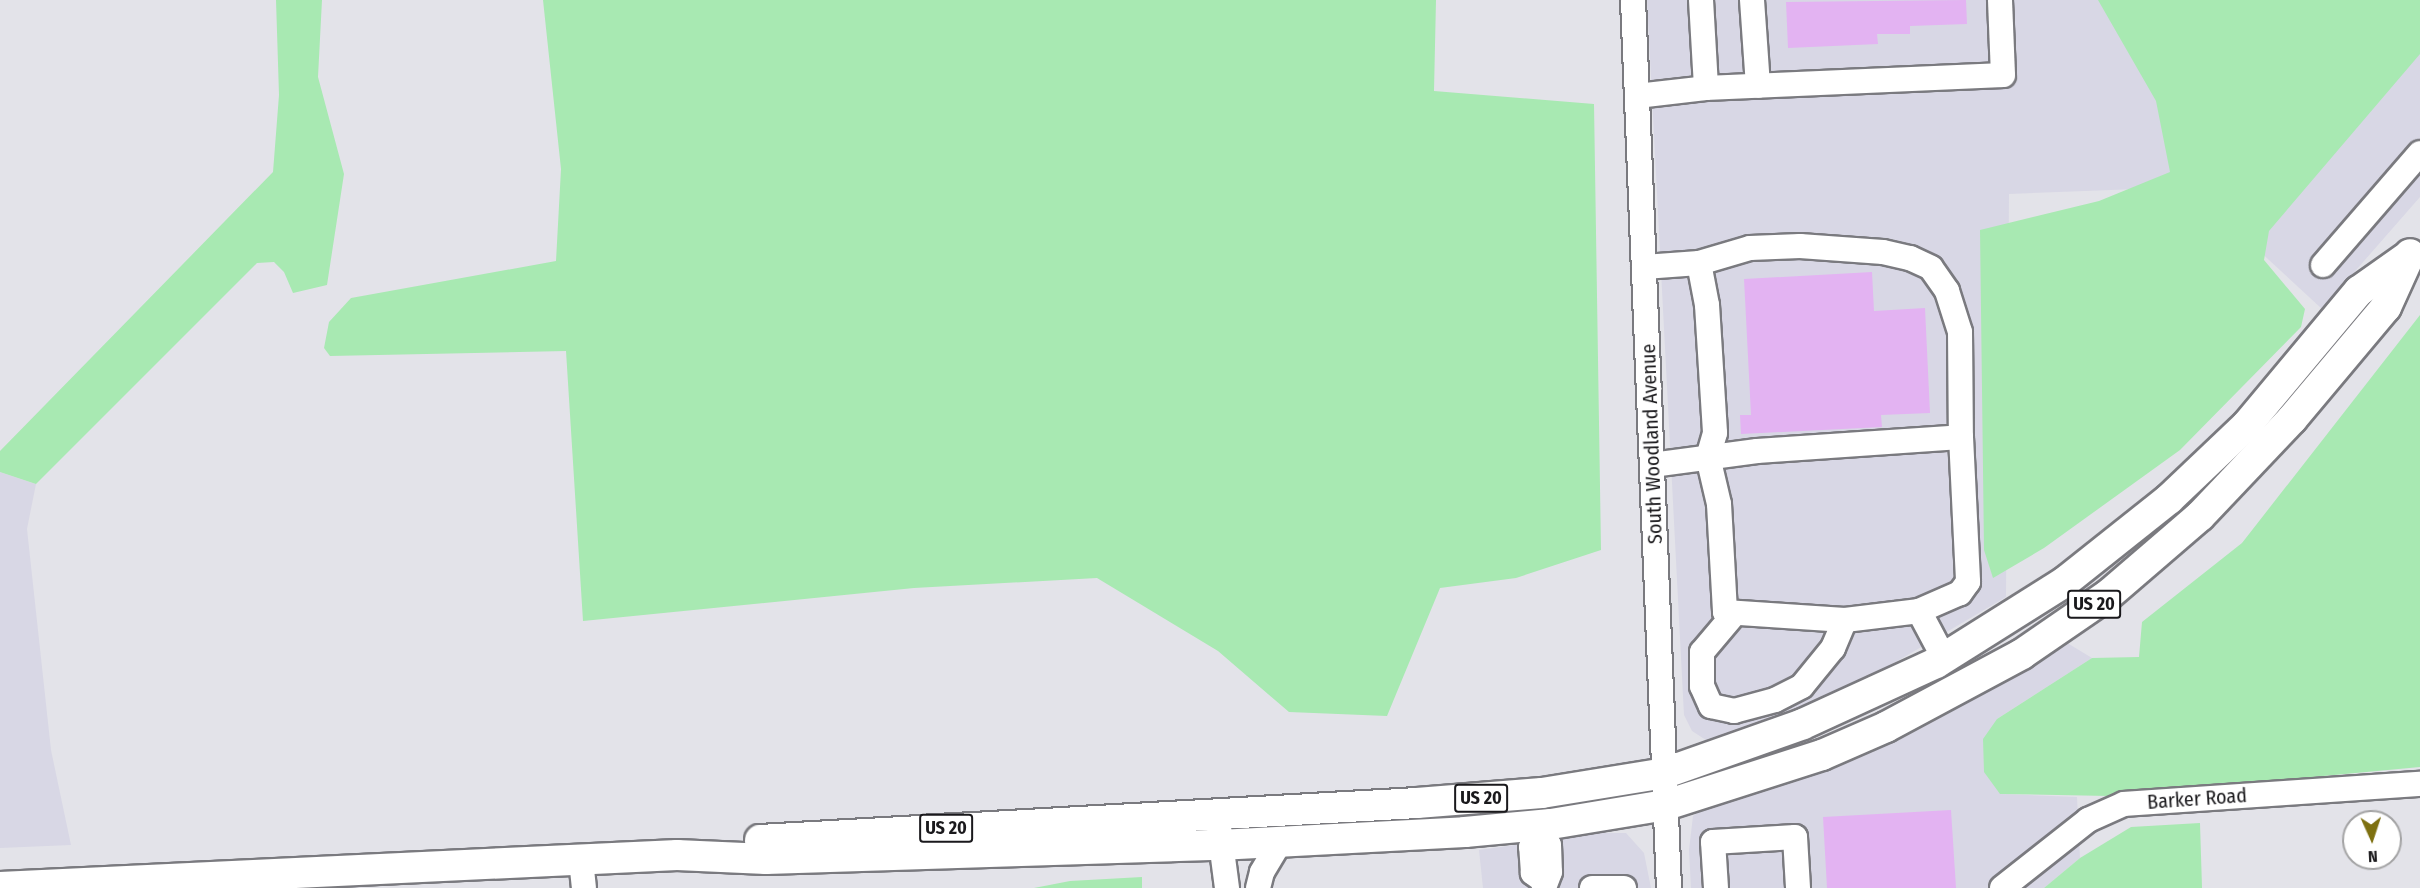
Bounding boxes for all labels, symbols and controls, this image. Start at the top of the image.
street label: South Woodland Avenue [1637,344,1667,544]
road number: US 20 [2067,589,2121,619]
road number: US 20 [1454,783,1508,813]
street label: Barker Road [2146,784,2248,814]
north arrow [2342,810,2402,870]
road number: US 20 [919,813,973,843]
text: N [2368,847,2378,866]

